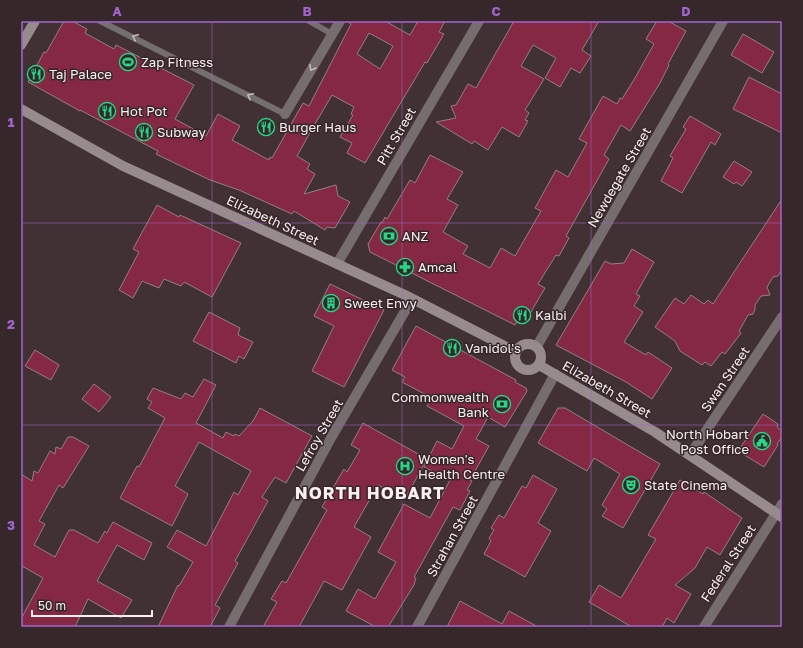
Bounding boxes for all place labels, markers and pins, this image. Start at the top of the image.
sports icon: Zap Fitness [118,52,138,72]
place label: Zap Fitness [141,54,213,70]
restaurant icon: Taj Palace [26,64,46,84]
place label: Taj Palace [49,66,112,82]
restaurant icon: Hot Pot [97,101,117,121]
place label: Hot Pot [120,103,168,119]
restaurant icon: Burger Haus [256,117,276,137]
place label: Burger Haus [279,119,356,135]
restaurant icon: Subway [134,122,154,142]
place label: Subway [157,124,206,140]
bank icon: ANZ [379,226,399,246]
place label: ANZ [402,228,429,244]
pharmacy icon: Amcal [395,257,415,277]
place label: Amcal [418,259,457,275]
building icon: Sweet Envy [321,293,341,313]
place label: Sweet Envy [344,295,417,311]
restaurant icon: Kalbi [512,305,532,325]
place label: Kalbi [535,307,567,323]
restaurant icon: Vanidol's [442,338,462,358]
place label: Vanidol's [465,340,521,356]
place label: Commonwealth Bank [391,389,490,420]
bank icon: Commonwealth Bank [492,394,512,414]
place label: North Hobart Post Office [666,426,749,457]
public building icon: North Hobart Post Office [752,431,772,451]
place label: Women's Health Centre [418,451,505,482]
hospital icon: Women's Health Centre [395,456,415,476]
theatre icon: State Cinema [621,475,641,495]
place label: State Cinema [644,477,727,493]

